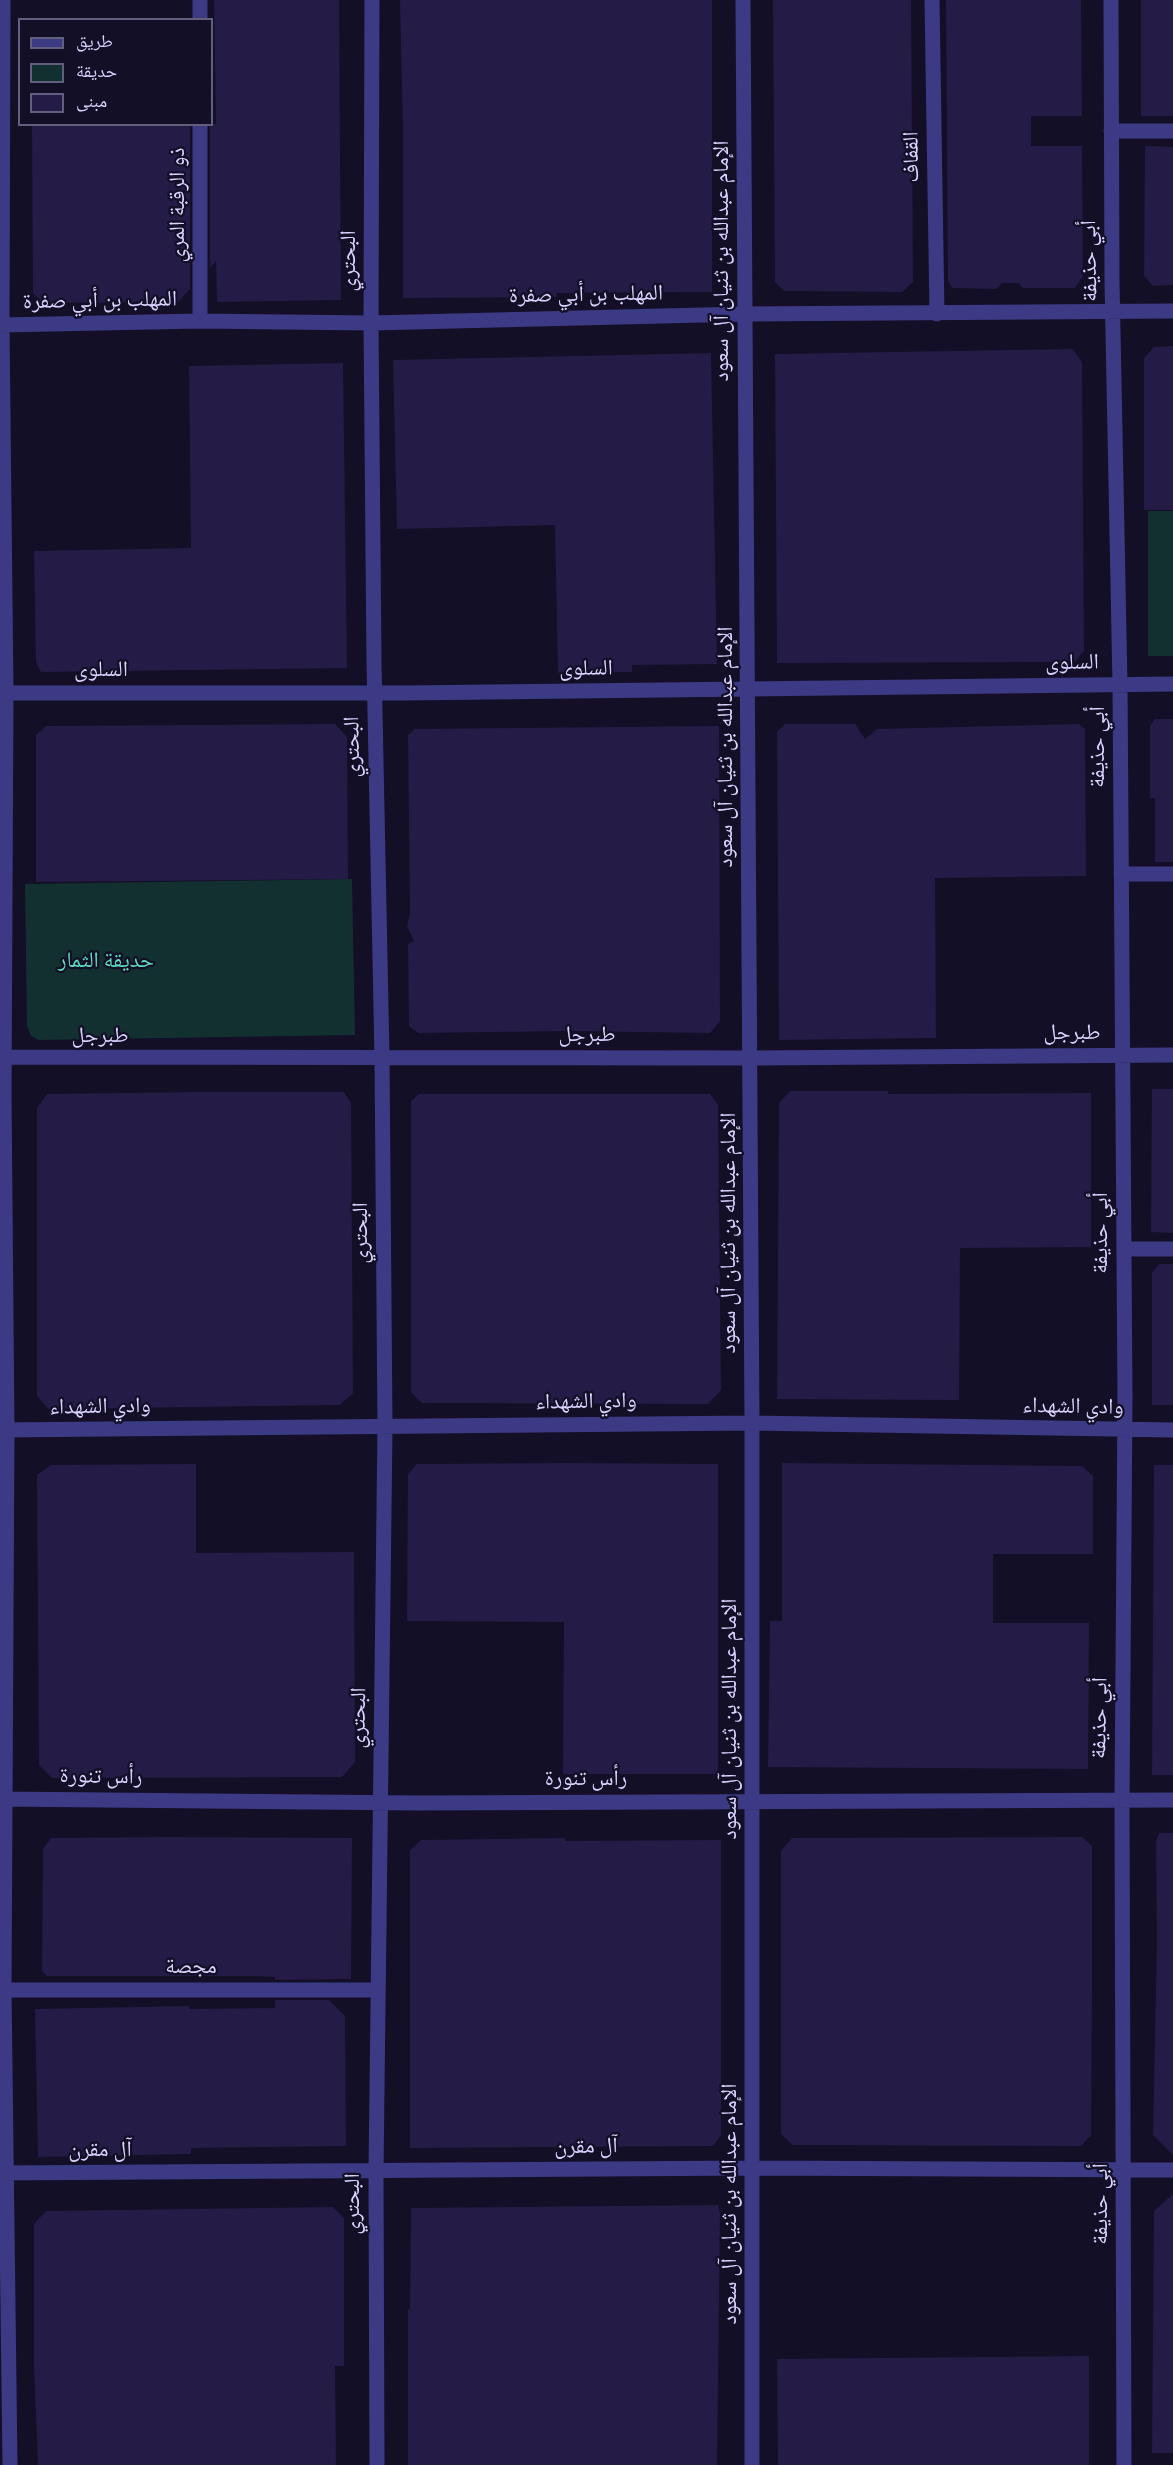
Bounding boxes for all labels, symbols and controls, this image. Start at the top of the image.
legend [18,18,213,126]
text: طريق [76,30,113,52]
text: حديقة [76,60,117,82]
text: مبنى [76,90,107,112]
street label: القفاف [898,131,926,183]
street label: الإمام عبدالله بن ثنيان آل سعود [709,141,735,381]
street label: ذو الرقبة المري [165,148,191,262]
street label: أبي حذيفة [1076,220,1104,302]
street label: البحتري [336,230,362,292]
street label: المهلب بن أبي صفرة [509,280,663,310]
street label: المهلب بن أبي صفرة [23,286,177,316]
street label: الإمام عبدالله بن ثنيان آل سعود [713,627,739,867]
street label: السلوى [1045,649,1099,677]
street label: السلوى [559,655,613,683]
street label: السلوى [74,657,128,683]
street label: أبي حذيفة [1085,706,1111,788]
street label: البحتري [339,716,367,778]
park label: حديقة الثمار [58,948,154,974]
street label: طبرجل [1044,1020,1100,1046]
street label: طبرجل [559,1022,615,1048]
street label: طبرجل [72,1023,128,1049]
street label: الإمام عبدالله بن ثنيان آل سعود [716,1113,742,1353]
street label: أبي حذيفة [1088,1192,1114,1274]
street label: البحتري [348,1202,374,1264]
street label: وادي الشهداء [535,1388,637,1416]
street label: وادي الشهداء [49,1393,151,1421]
street label: وادي الشهداء [1022,1393,1124,1421]
street label: الإمام عبدالله بن ثنيان آل سعود [717,1599,743,1839]
street label: أبي حذيفة [1086,1677,1114,1759]
street label: البحتري [345,1687,373,1749]
street label: رأس تنورة [59,1763,143,1791]
street label: رأس تنورة [545,1766,627,1792]
street label: مجصة [165,1954,217,1980]
street label: الإمام عبدالله بن ثنيان آل سعود [717,2084,743,2324]
street label: آل مقرن [554,2133,618,2161]
street label: آل مقرن [68,2137,132,2163]
street label: أبي حذيفة [1088,2163,1114,2245]
street label: البحتري [340,2173,366,2235]

